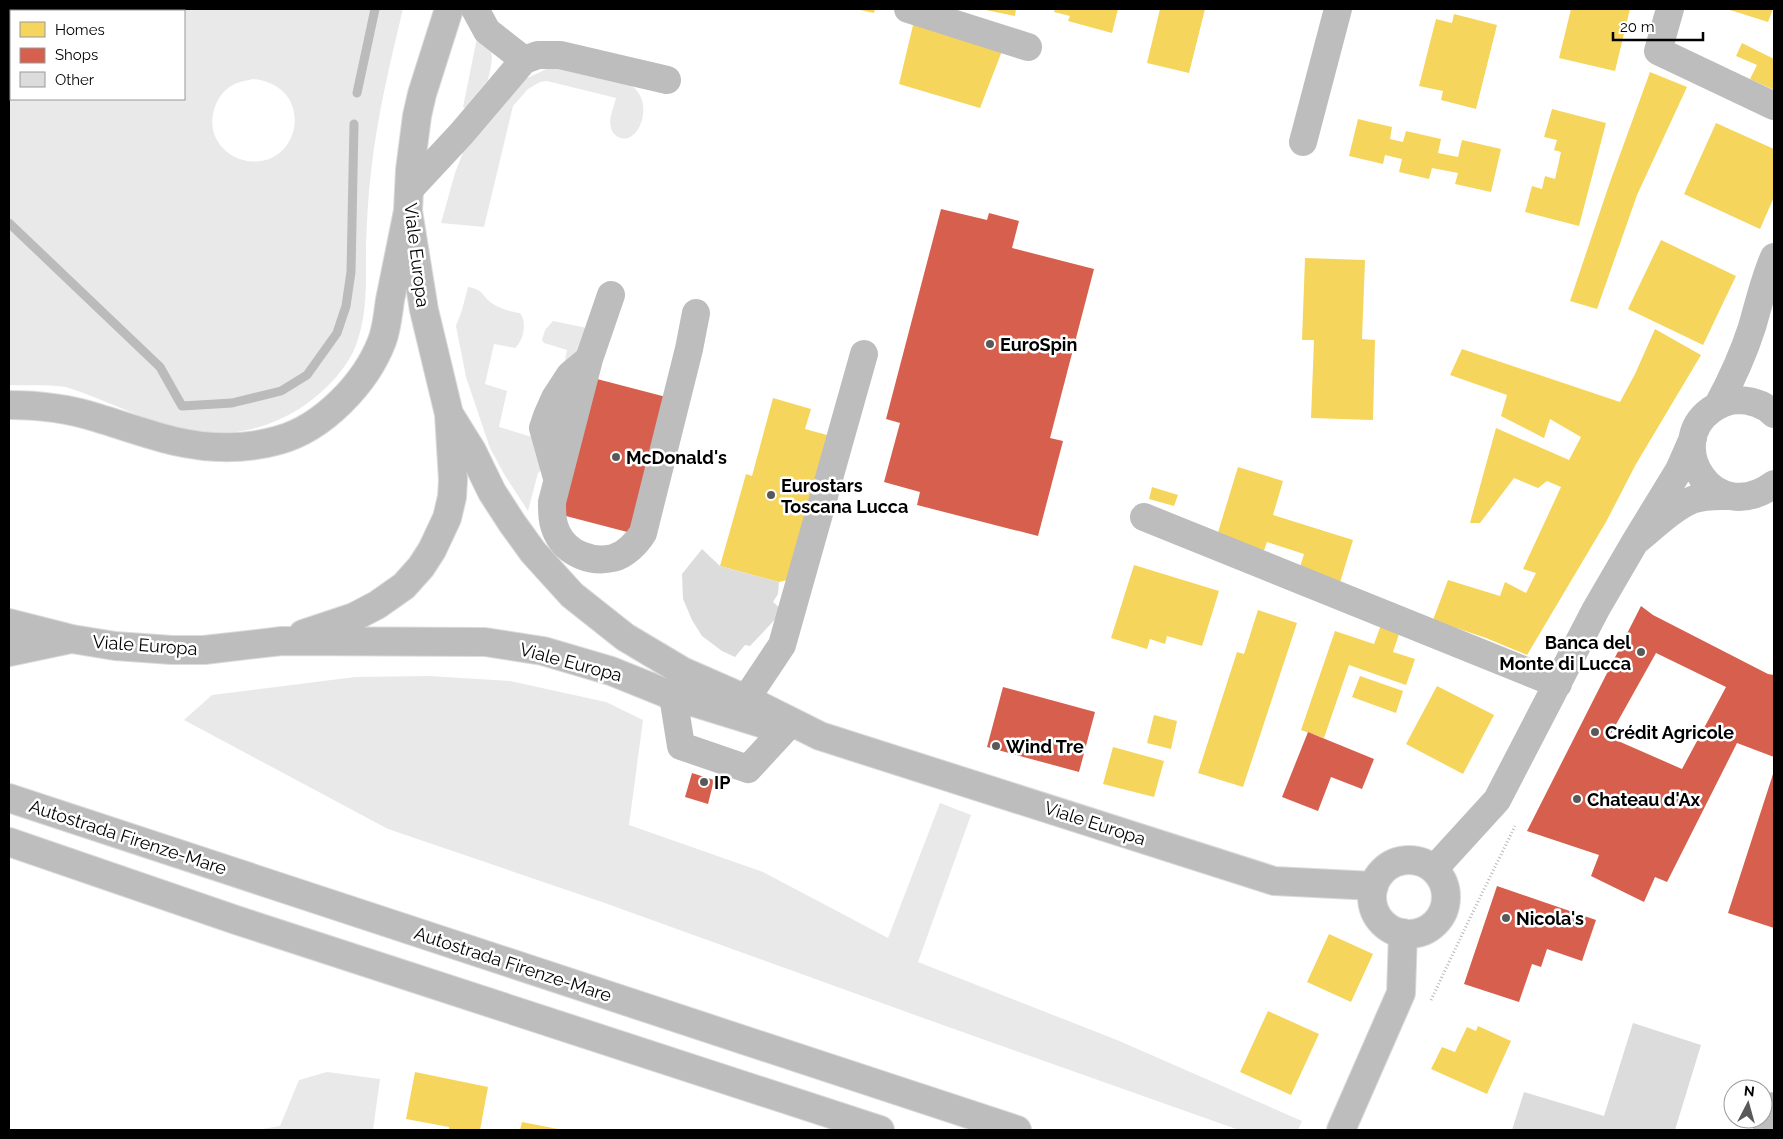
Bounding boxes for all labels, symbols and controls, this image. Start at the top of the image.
legend [10,10,185,100]
scale bar [1613,10,1703,42]
text: 20 m [1620,18,1655,36]
text: Homes [55,21,105,39]
text: Shops [55,46,98,64]
text: Other [55,71,95,89]
street label: Viale Europa [400,202,434,308]
place label: EuroSpin [1000,334,1077,355]
marker: EuroSpin [984,338,996,350]
place label: McDonald's [626,447,727,468]
marker: McDonald's [610,451,622,463]
place label: Eurostars Toscana Lucca [781,475,908,517]
marker: Eurostars Toscana Lucca [765,489,777,501]
street label: Viale Europa [92,631,198,659]
place label: Banca del Monte di Lucca [1499,632,1631,674]
street label: Viale Europa [518,638,624,686]
marker: Banca del Monte di Lucca [1635,646,1647,658]
place label: Crédit Agricole [1605,722,1734,743]
marker: Crédit Agricole [1589,726,1601,738]
place label: Wind Tre [1006,736,1084,757]
marker: Wind Tre [990,740,1002,752]
place label: IP [714,772,730,793]
marker: IP [698,776,710,788]
place label: Chateau d'Ax [1587,789,1701,810]
marker: Chateau d'Ax [1571,793,1583,805]
street label: Autostrada Firenze-Mare [27,795,230,879]
street label: Viale Europa [1042,797,1148,849]
place label: Nicola's [1516,908,1584,929]
marker: Nicola's [1500,912,1512,924]
street label: Autostrada Firenze-Mare [412,922,615,1006]
north arrow [1723,1079,1773,1129]
text: N [1743,1083,1756,1100]

